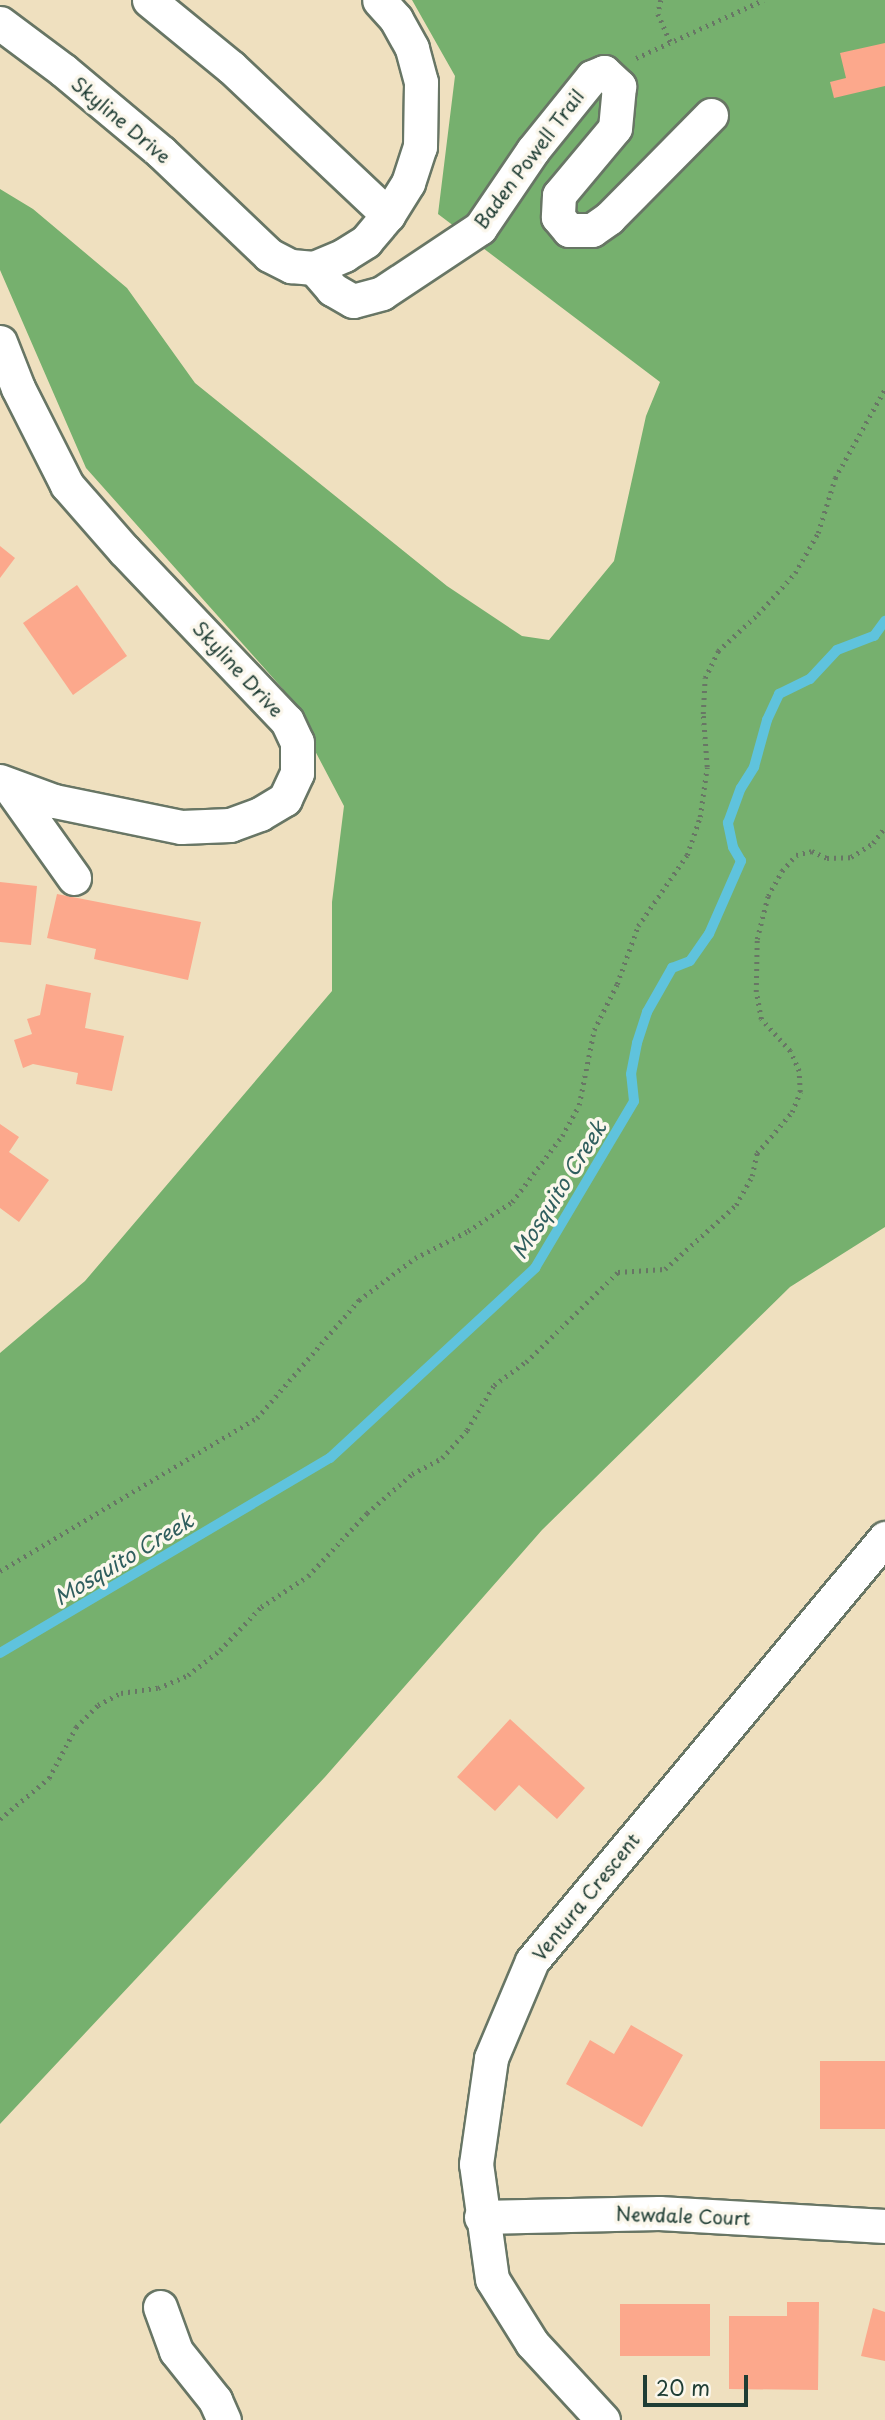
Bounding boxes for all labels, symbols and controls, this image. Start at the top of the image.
street label: Skyline Drive [67,72,175,168]
street label: Baden Powell Trail [469,85,589,233]
street label: Skyline Drive [188,616,288,722]
water label: Mosquito Creek [505,1115,611,1263]
water label: Mosquito Creek [48,1506,198,1610]
street label: Ventura Crescent [528,1829,644,1965]
street label: Newdale Court [614,2202,752,2230]
scale bar [647,2360,752,2404]
text: 20 m [656,2371,710,2403]

